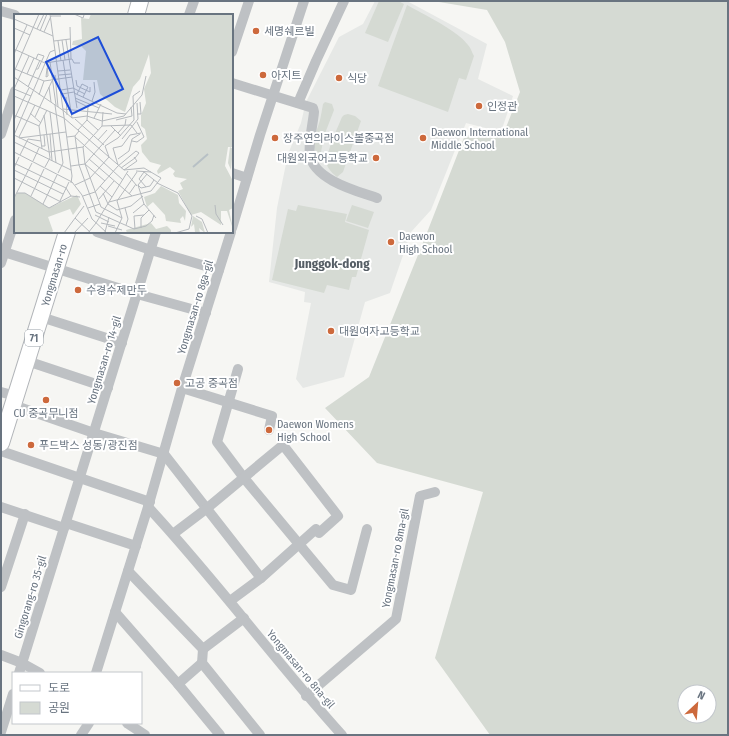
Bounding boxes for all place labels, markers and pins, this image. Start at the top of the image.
place label: 세명쉐르빌 [264,25,315,38]
marker: 세명쉐르빌 [251,26,261,36]
place label: 아지트 [271,69,301,82]
marker: 아지트 [258,70,268,80]
place label: 식당 [347,72,367,85]
marker: 식당 [334,73,344,83]
place label: 인정관 [487,100,517,113]
marker: 인정관 [474,101,484,111]
place label: Daewon International Middle School [431,126,528,152]
place label: 장주연의라이스볼중곡점 [283,132,394,145]
marker: 장주연의라이스볼중곡점 [270,133,280,143]
marker: Daewon International Middle School [418,133,428,143]
place label: 대원외국어고등학교 [277,152,368,165]
marker: 대원외국어고등학교 [371,153,381,163]
place label: Daewon High School [399,230,453,256]
marker: Daewon High School [386,237,396,247]
place label: 수경수제만두 [86,284,147,297]
marker: 수경수제만두 [73,285,83,295]
place label: 대원여자고등학교 [339,325,420,338]
marker: 대원여자고등학교 [326,326,336,336]
place label: 고공 중곡점 [185,377,238,390]
marker: 고공 중곡점 [172,378,182,388]
marker: CU 중곡무니점 [41,395,51,405]
place label: CU 중곡무니점 [13,407,79,420]
place label: Daewon Womens High School [277,418,354,444]
marker: Daewon Womens High School [264,425,274,435]
place label: 푸드박스 성동/광진점 [39,439,138,452]
marker: 푸드박스 성동/광진점 [26,440,36,450]

